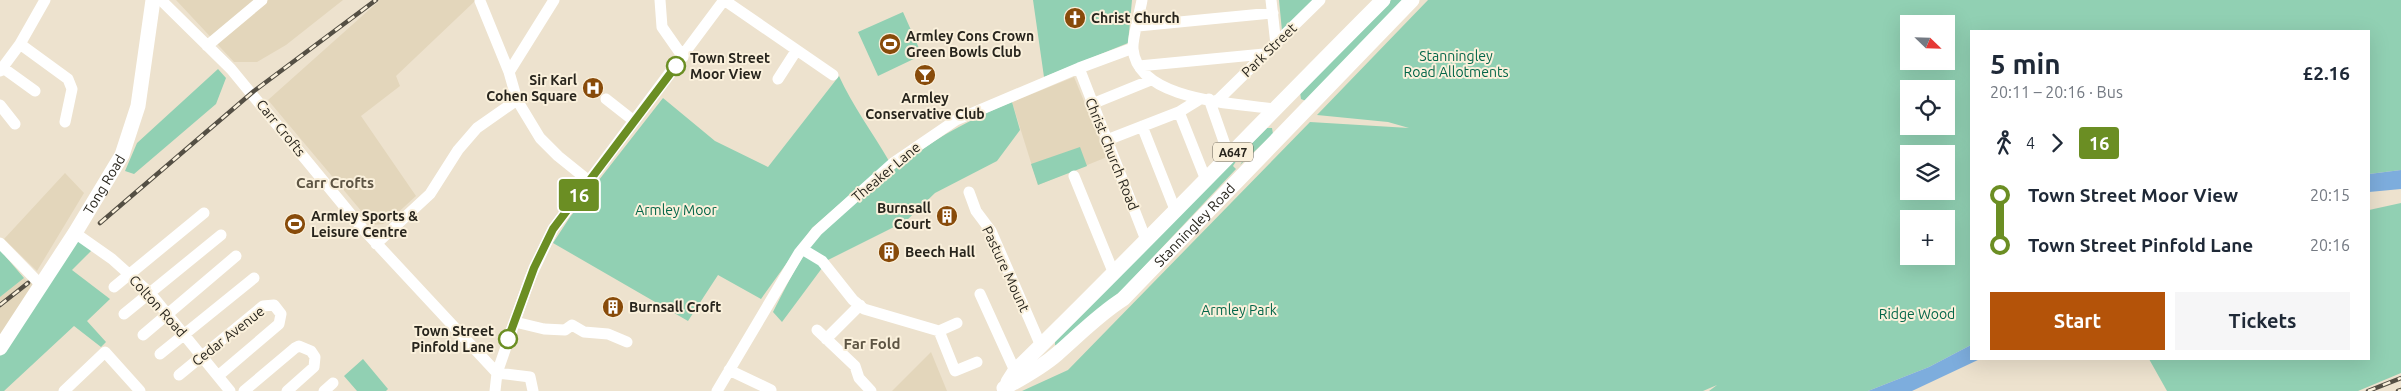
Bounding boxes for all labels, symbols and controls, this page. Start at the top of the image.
church icon: Christ Church [1063,6,1087,30]
place label: Christ Church [1091,10,1180,26]
north arrow [1900,15,1955,70]
map controls [1900,15,1955,265]
street label: Park Street [1238,20,1300,80]
place label: Armley Cons Crown Green Bowls Club [906,28,1034,60]
sports icon: Armley Cons Crown Green Bowls Club [878,32,902,56]
park label: Stanningley Road Allotments [1404,48,1509,80]
text: 5 min [1990,48,2061,79]
place label: Town Street Moor View [690,50,770,82]
marker: Town Street Moor View [666,56,686,76]
text: £2.16 [2302,62,2350,84]
bar icon: Armley Conservative Club [913,63,937,87]
place label: Sir Karl Cohen Square [486,72,577,104]
hospital icon: Sir Karl Cohen Square [581,76,605,100]
button: locate [1900,80,1955,135]
text: 20:11 – 20:16 · Bus [1990,83,2123,101]
place label: Armley Conservative Club [865,90,985,122]
street label: Christ Church Road [1082,95,1142,213]
street label: Carr Crofts [253,96,309,160]
icon: walk [1990,129,2018,157]
icon: forward [2043,129,2071,157]
text: 16 [2089,133,2109,153]
text: 4 [2026,134,2035,152]
street label: Theaker Lane [849,139,923,205]
road number: A647 [1213,142,1253,162]
button: layers [1900,145,1955,200]
street label: Tong Road [80,152,128,217]
district label: Carr Crofts [296,174,374,191]
line badge: 16 [556,179,602,211]
street label: Stanningley Road [1151,180,1238,270]
text: Town Street Moor View [2028,184,2238,206]
text: 16 [569,185,589,205]
text: 20:15 [2310,186,2350,204]
place label: Burnsall Court [877,200,931,232]
park label: Armley Moor [635,202,718,218]
building icon: Burnsall Court [935,204,959,228]
place label: Armley Sports & Leisure Centre [311,208,418,240]
button: + [1900,210,1955,265]
sports icon: Armley Sports & Leisure Centre [283,212,307,236]
street label: Pasture Mount [979,223,1033,315]
text: Town Street Pinfold Lane [2028,234,2253,256]
text: 20:16 [2310,236,2350,254]
building icon: Beech Hall [877,240,901,264]
place label: Beech Hall [905,244,975,260]
street label: Colton Road [126,272,190,340]
button: Start [1990,292,2165,350]
button: Tickets [2175,292,2350,350]
building icon: Burnsall Croft [601,295,625,319]
place label: Burnsall Croft [629,299,721,315]
park label: Armley Park [1201,302,1277,318]
street label: Cedar Avenue [189,303,267,369]
park label: Ridge Wood [1879,306,1955,322]
place label: Town Street Pinfold Lane [411,323,494,355]
marker: Town Street Pinfold Lane [498,329,518,349]
district label: Far Fold [844,335,900,352]

